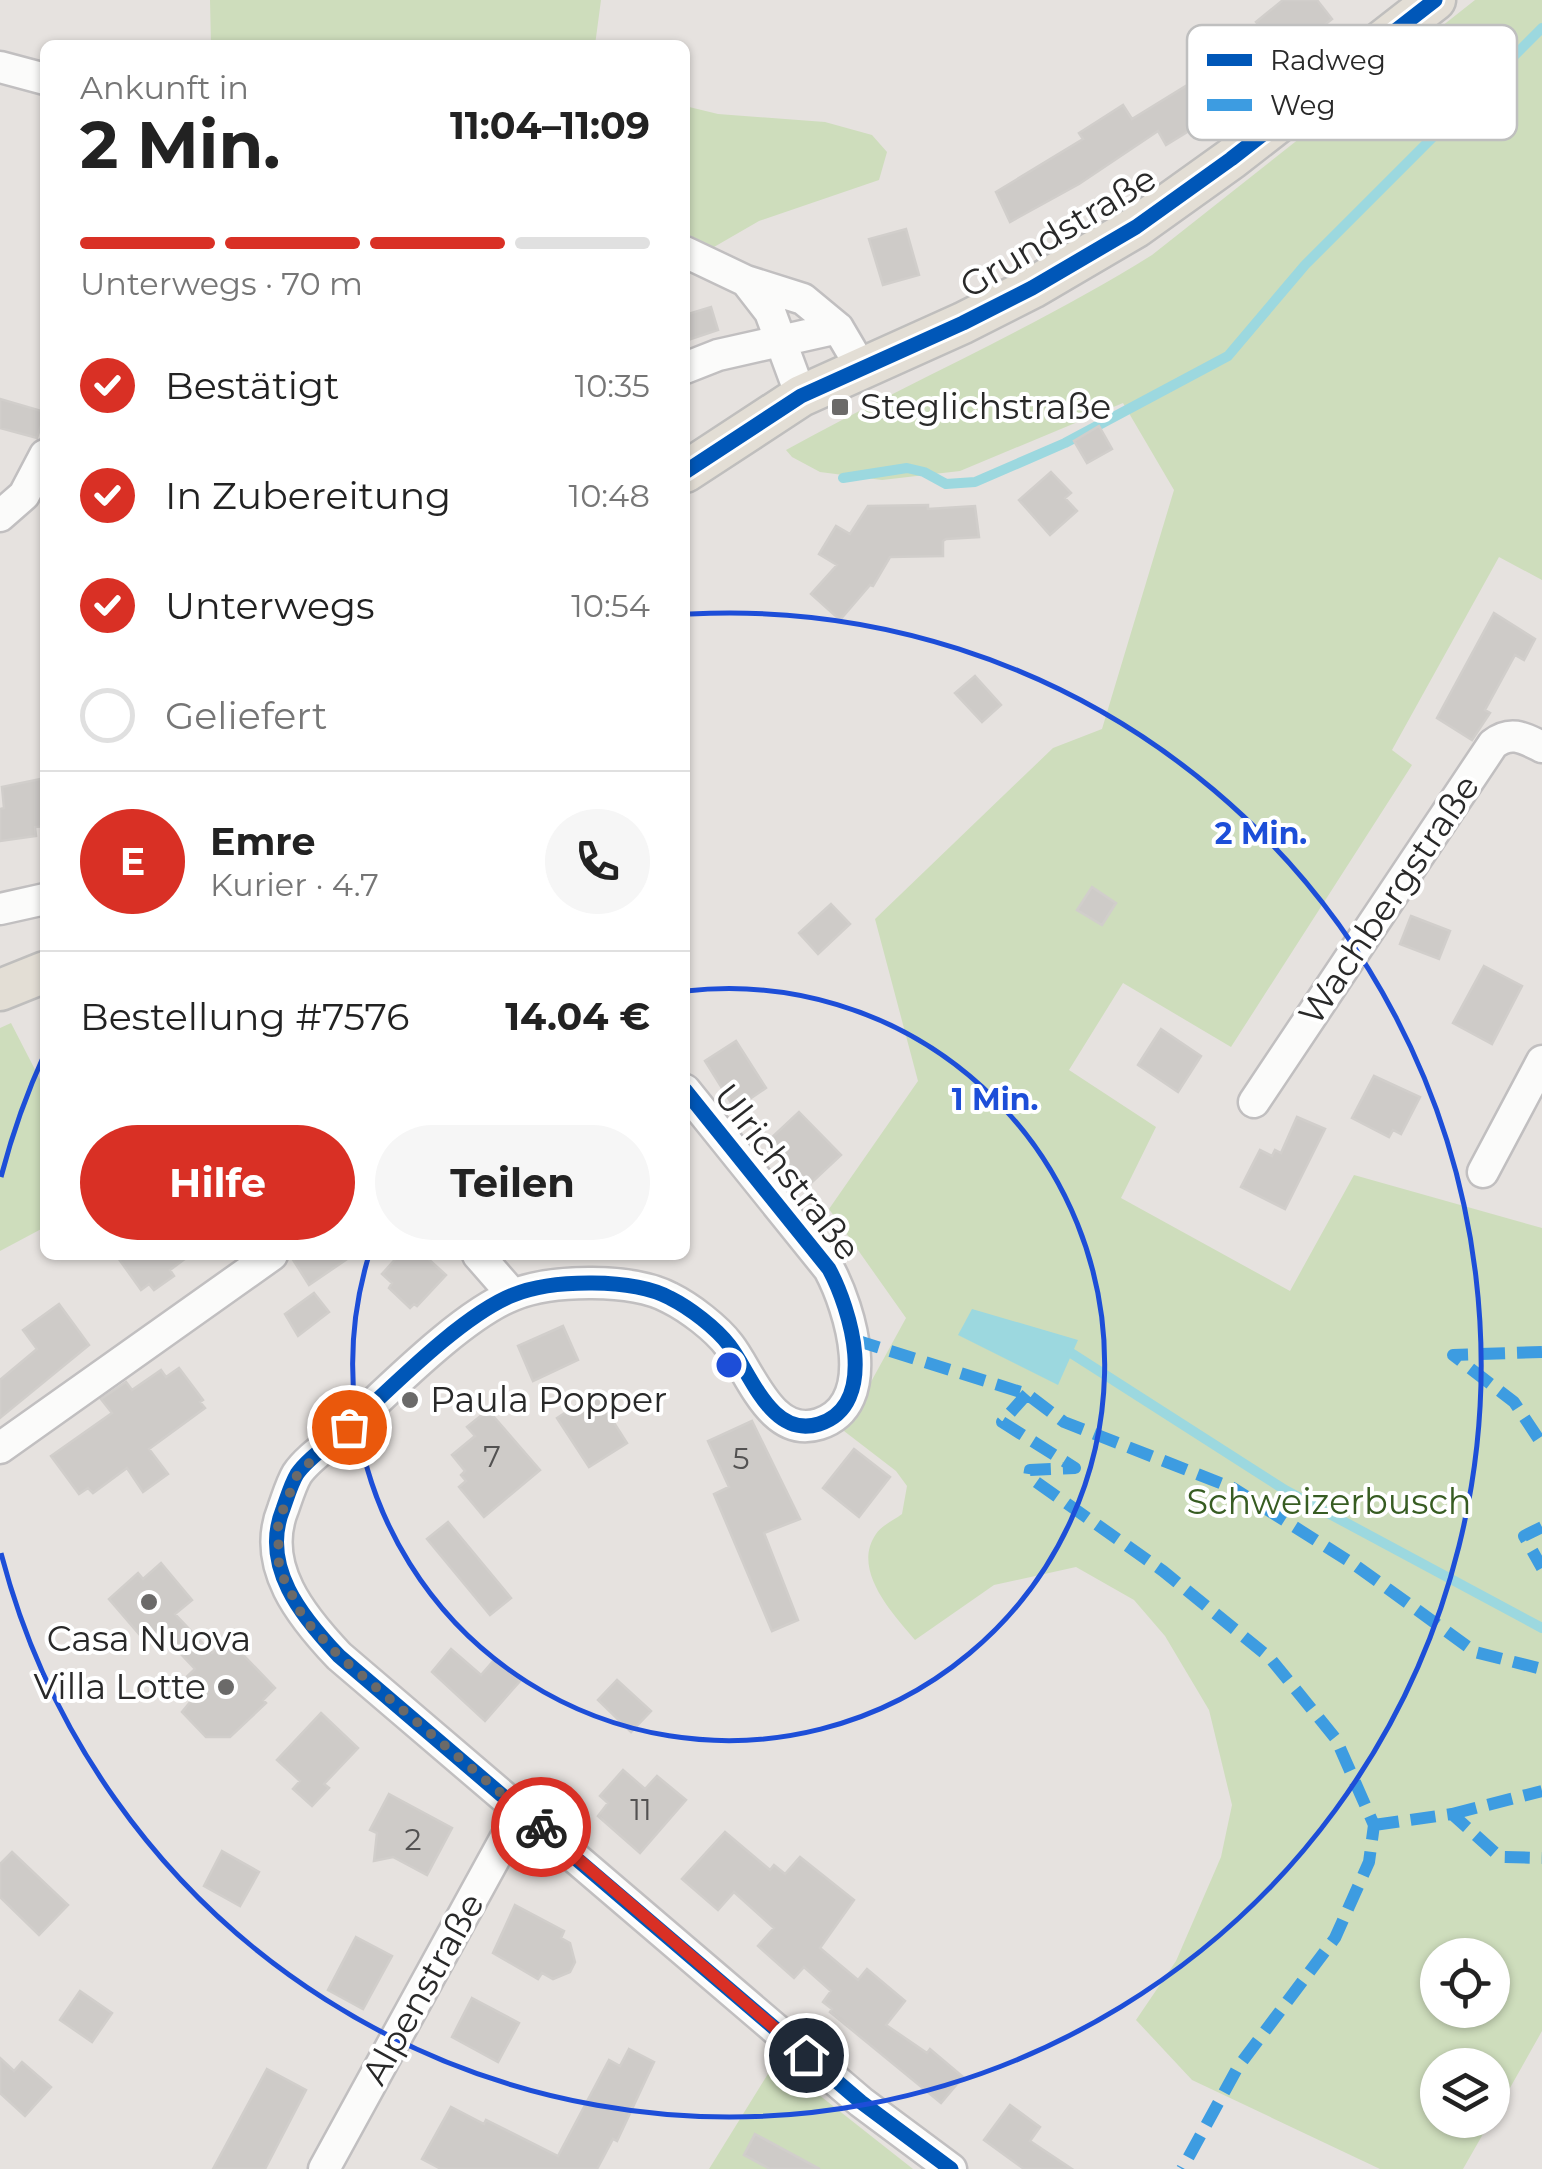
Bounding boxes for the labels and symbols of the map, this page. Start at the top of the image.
legend [1187,25,1517,140]
text: Radweg [1270,43,1386,77]
text: Weg [1270,88,1336,122]
street label: Grundstraße [952,156,1164,307]
place label: Steglichstraße [860,385,1111,428]
marker: Steglichstraße [829,396,851,418]
street label: Wachbergstraße [1289,767,1488,1033]
text: 2 Min. [1215,815,1307,852]
street label: Ulrichstraße [705,1075,870,1269]
text: 1 Min. [952,1081,1038,1118]
centre of rings [711,1347,747,1383]
place label: Paula Popper [430,1378,667,1421]
pin [307,1385,392,1470]
marker: Paula Popper [399,1389,421,1411]
house number: 7 [483,1438,501,1475]
house number: 5 [733,1440,749,1477]
park label: Schweizerbusch [1187,1480,1471,1523]
marker: Casa Nuova [138,1591,160,1613]
place label: Casa Nuova [47,1617,251,1660]
place label: Villa Lotte [33,1665,206,1708]
marker: Villa Lotte [215,1676,237,1698]
courier [491,1777,591,1877]
house number: 11 [630,1791,652,1828]
house number: 2 [404,1821,422,1858]
street label: Alpenstraße [352,1886,493,2092]
pin [764,2013,849,2098]

